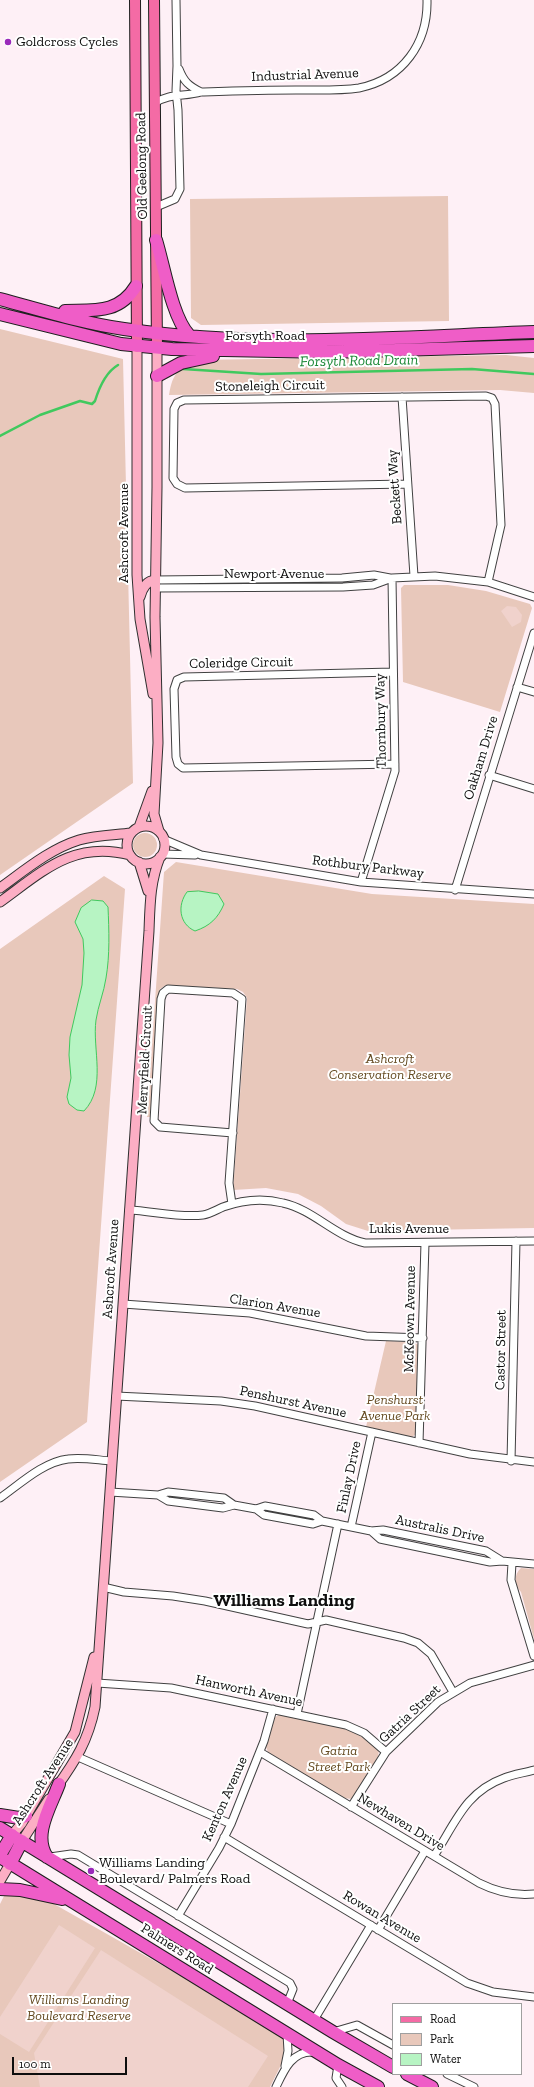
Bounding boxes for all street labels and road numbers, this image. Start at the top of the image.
street label: Industrial Avenue [251,65,359,85]
street label: Old Geelong Road [133,112,151,220]
street label: Forsyth Road [225,328,305,344]
street label: Stoneleigh Circuit [215,377,325,395]
street label: Beckett Way [384,449,406,525]
street label: Ashcroft Avenue [116,483,132,583]
street label: Newport Avenue [224,566,324,582]
street label: Coleridge Circuit [189,654,293,672]
street label: Thornbury Way [372,673,390,769]
street label: Oakham Drive [460,714,502,802]
street label: Rothbury Parkway [311,852,425,882]
street label: Merryfield Circuit [134,1005,156,1115]
street label: Ashcroft Avenue [99,1219,123,1319]
street label: Lukis Avenue [369,1221,449,1237]
street label: McKeown Avenue [401,1265,419,1373]
street label: Clarion Avenue [228,1291,322,1321]
street label: Castor Street [492,1310,510,1390]
street label: Penshurst Avenue [238,1382,348,1422]
street label: Finlay Drive [333,1439,365,1515]
street label: Australis Drive [394,1511,486,1547]
street label: Hanworth Avenue [194,1671,304,1711]
street label: Gatria Street [376,1681,444,1747]
street label: Ashcroft Avenue [9,1736,77,1828]
street label: Kenton Avenue [199,1754,251,1844]
street label: Newhaven Drive [354,1789,448,1855]
street label: Rowan Avenue [340,1887,424,1947]
street label: Palmers Road [138,1920,216,1978]

